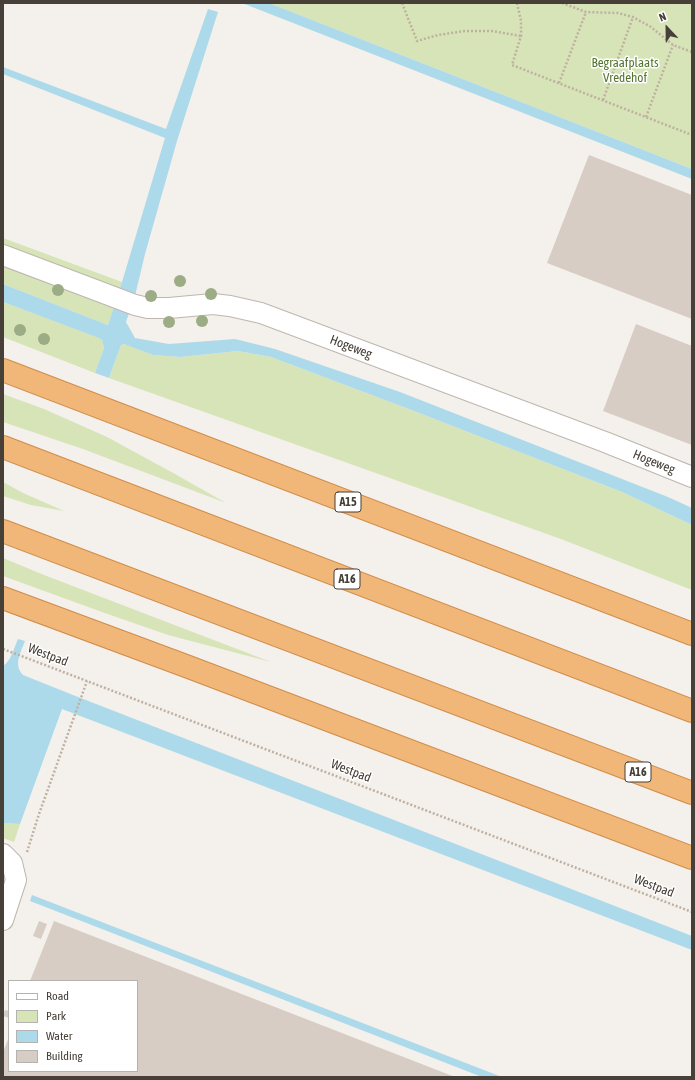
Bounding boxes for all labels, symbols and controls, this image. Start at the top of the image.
north arrow [647,8,687,48]
text: N [657,10,668,24]
park label: Begraafplaats Vredehof [592,55,658,86]
street label: Hogeweg [328,332,374,362]
street label: Hogeweg [631,447,677,477]
road number: A15 [335,492,361,512]
road number: A16 [334,569,360,589]
street label: Westpad [26,640,70,670]
street label: Westpad [329,756,373,786]
road number: A16 [625,762,651,782]
street label: Westpad [632,871,676,901]
legend [8,980,138,1072]
text: Road [46,989,69,1003]
text: Park [46,1009,66,1023]
text: Water [46,1029,72,1043]
text: Building [46,1049,83,1063]

